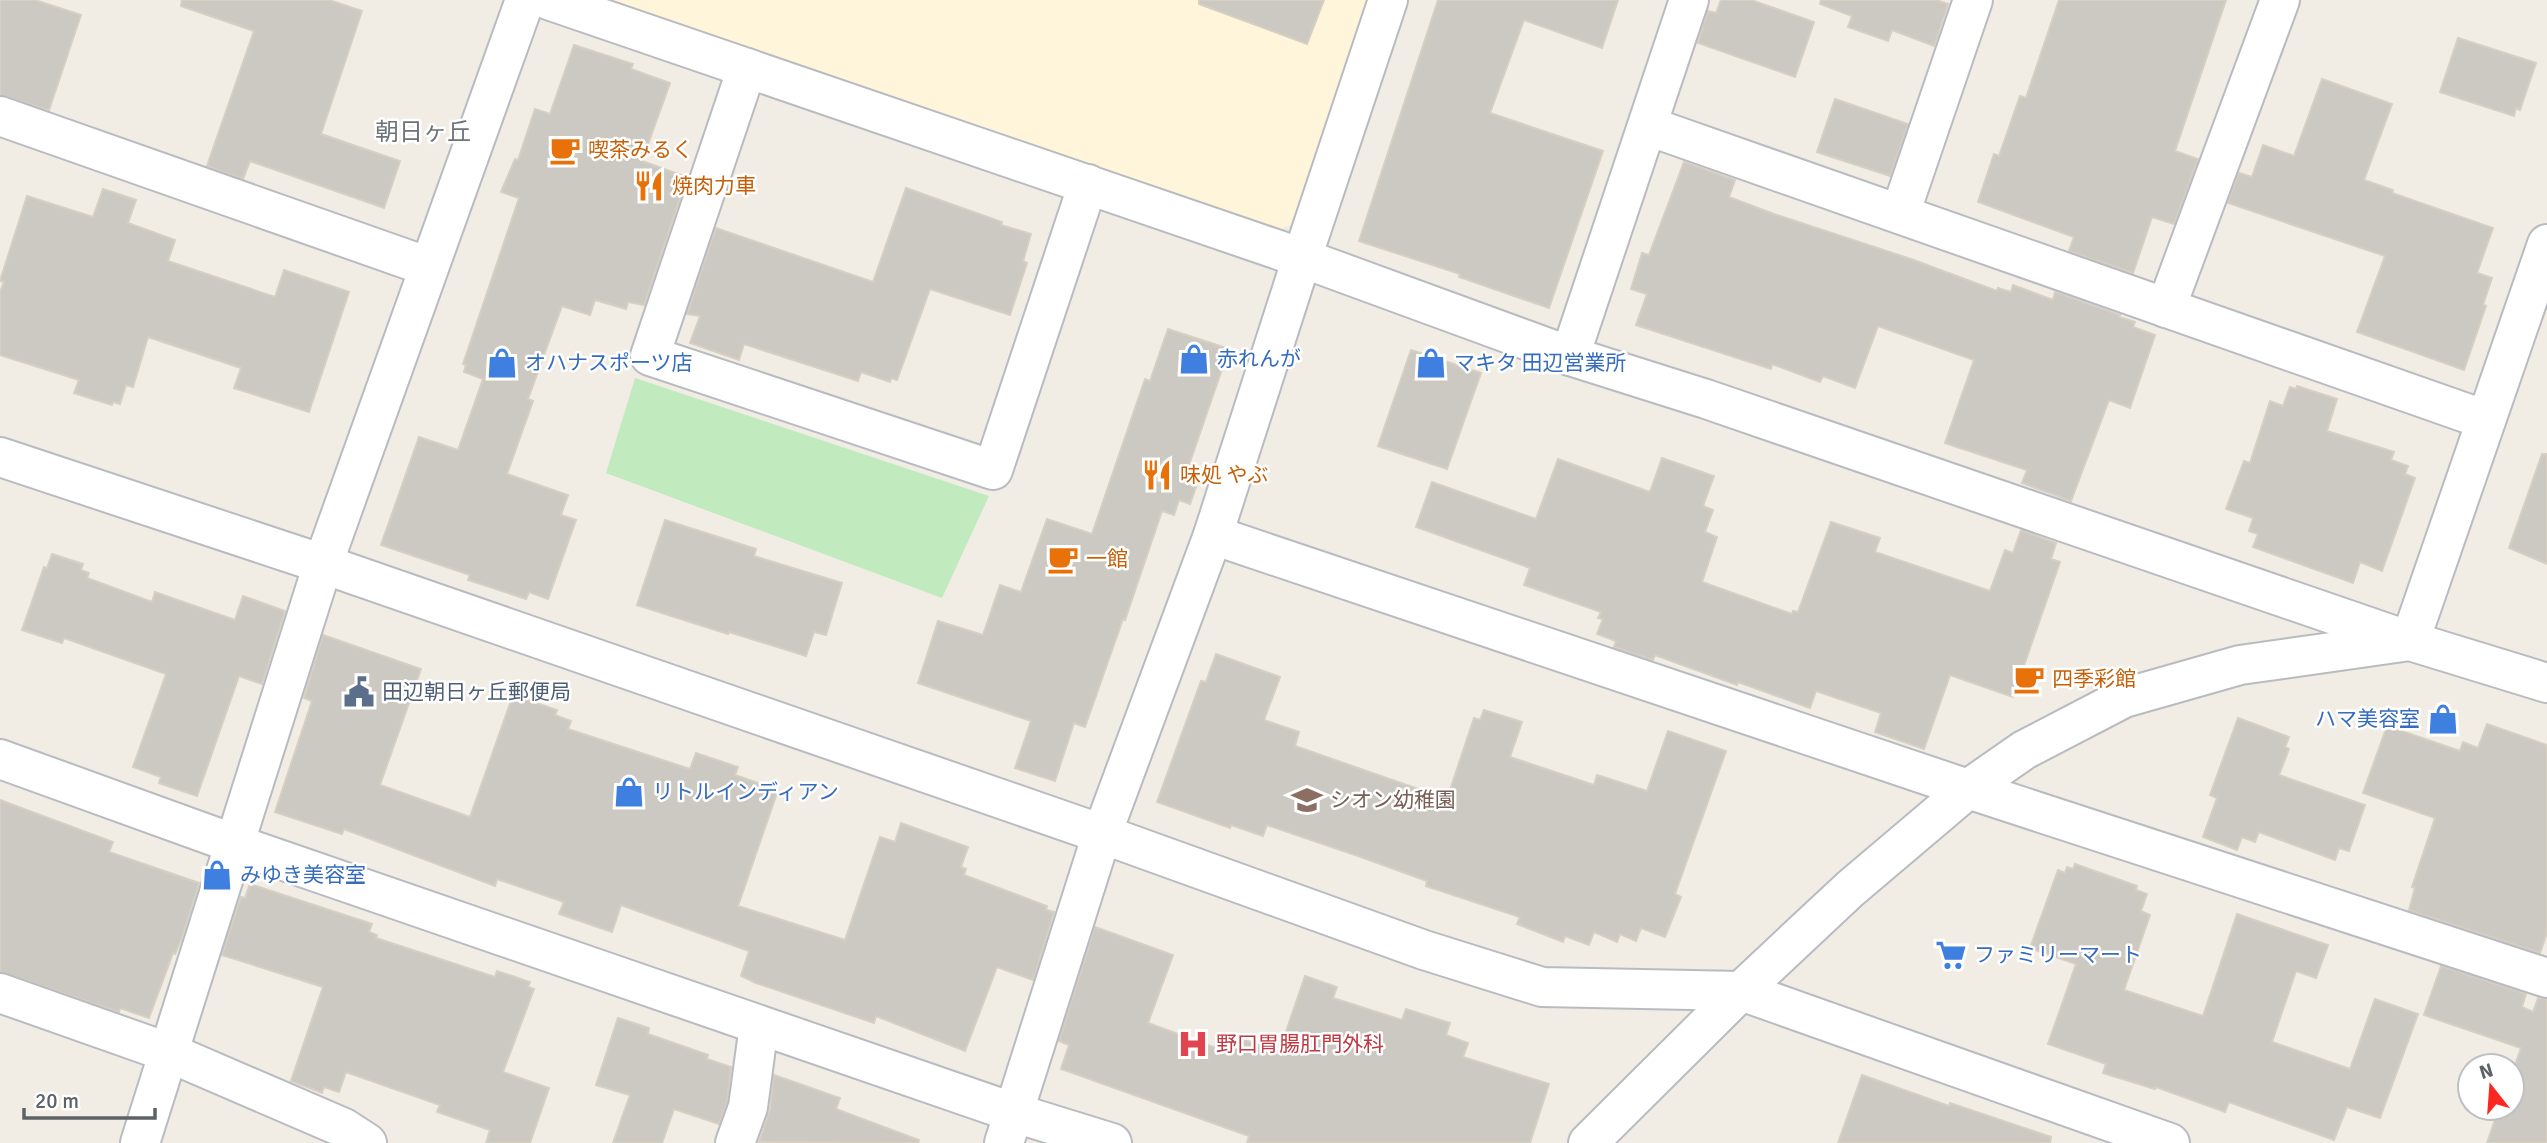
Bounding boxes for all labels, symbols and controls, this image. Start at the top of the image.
district label: 朝日ヶ丘 [375,117,471,147]
cafe icon: 喫茶みるく [548,133,582,167]
place label: 喫茶みるく [588,137,693,163]
restaurant icon: 焼肉力車 [632,169,666,203]
place label: 焼肉力車 [672,173,756,199]
shop icon: 赤れんが [1177,342,1211,376]
shop icon: オハナスポーツ店 [485,346,519,380]
place label: 赤れんが [1217,346,1301,372]
shop icon: マキタ 田辺営業所 [1414,346,1448,380]
place label: オハナスポーツ店 [525,350,693,376]
place label: マキタ 田辺営業所 [1454,350,1627,376]
restaurant icon: 味処 やぶ [1140,458,1174,492]
place label: 味処 やぶ [1180,462,1269,488]
cafe icon: 一館 [1046,542,1080,576]
place label: 一館 [1086,546,1128,572]
cafe icon: 四季彩館 [2012,662,2046,696]
place label: 四季彩館 [2052,666,2136,692]
public building icon: 田辺朝日ヶ丘郵便局 [342,675,376,709]
place label: 田辺朝日ヶ丘郵便局 [382,679,571,705]
shop icon: ハマ美容室 [2426,702,2460,736]
place label: ハマ美容室 [2315,706,2420,732]
shop icon: リトルインディアン [612,775,646,809]
place label: リトルインディアン [652,779,839,805]
school or university icon: シオン幼稚園 [1290,783,1324,817]
place label: シオン幼稚園 [1330,787,1456,813]
shop icon: みゆき美容室 [200,858,234,892]
place label: みゆき美容室 [240,862,366,888]
supermarket icon: ファミリーマート [1934,938,1968,972]
place label: ファミリーマート [1974,942,2142,968]
hospital icon: 野口胃腸肛門外科 [1176,1027,1210,1061]
place label: 野口胃腸肛門外科 [1216,1031,1384,1057]
north arrow [2456,1052,2526,1122]
text: N [2476,1058,2496,1085]
scale bar [24,1076,156,1120]
text: 20 m [35,1088,79,1114]

